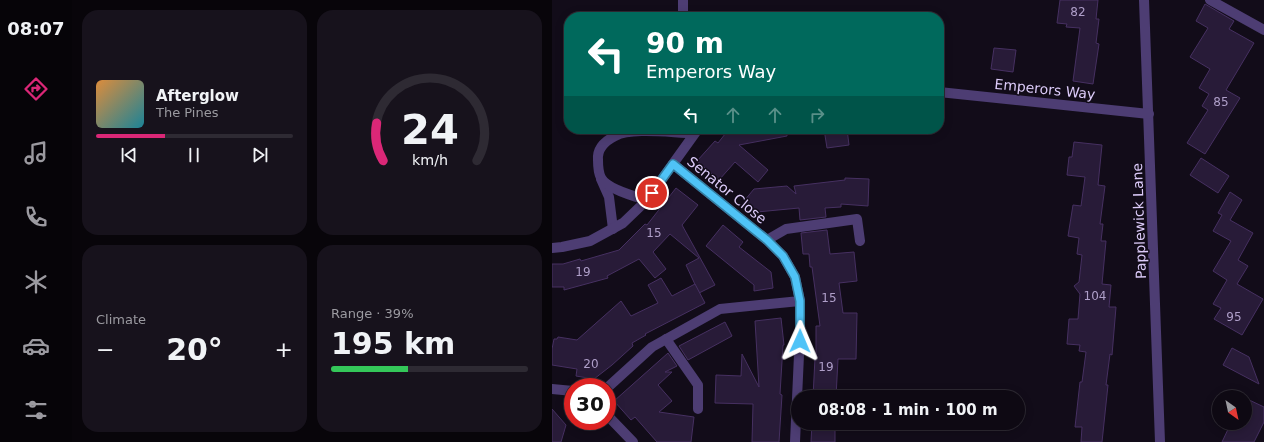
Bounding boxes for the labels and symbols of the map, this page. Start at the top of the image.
house number: 82 [1070,5,1086,19]
street label: Emperors Way [994,76,1096,102]
house number: 85 [1213,95,1229,109]
street label: Senator Close [684,153,770,227]
street label: Papplewick Lane [1129,163,1149,279]
pin [635,176,669,210]
house number: 15 [646,226,662,240]
house number: 19 [575,265,591,279]
house number: 104 [1084,289,1106,303]
house number: 15 [821,291,837,305]
house number: 95 [1226,310,1242,324]
position arrow [779,320,821,362]
house number: 20 [583,357,599,371]
house number: 19 [818,360,834,374]
speed limit sign: 30 [564,378,616,430]
north arrow [1212,390,1252,430]

